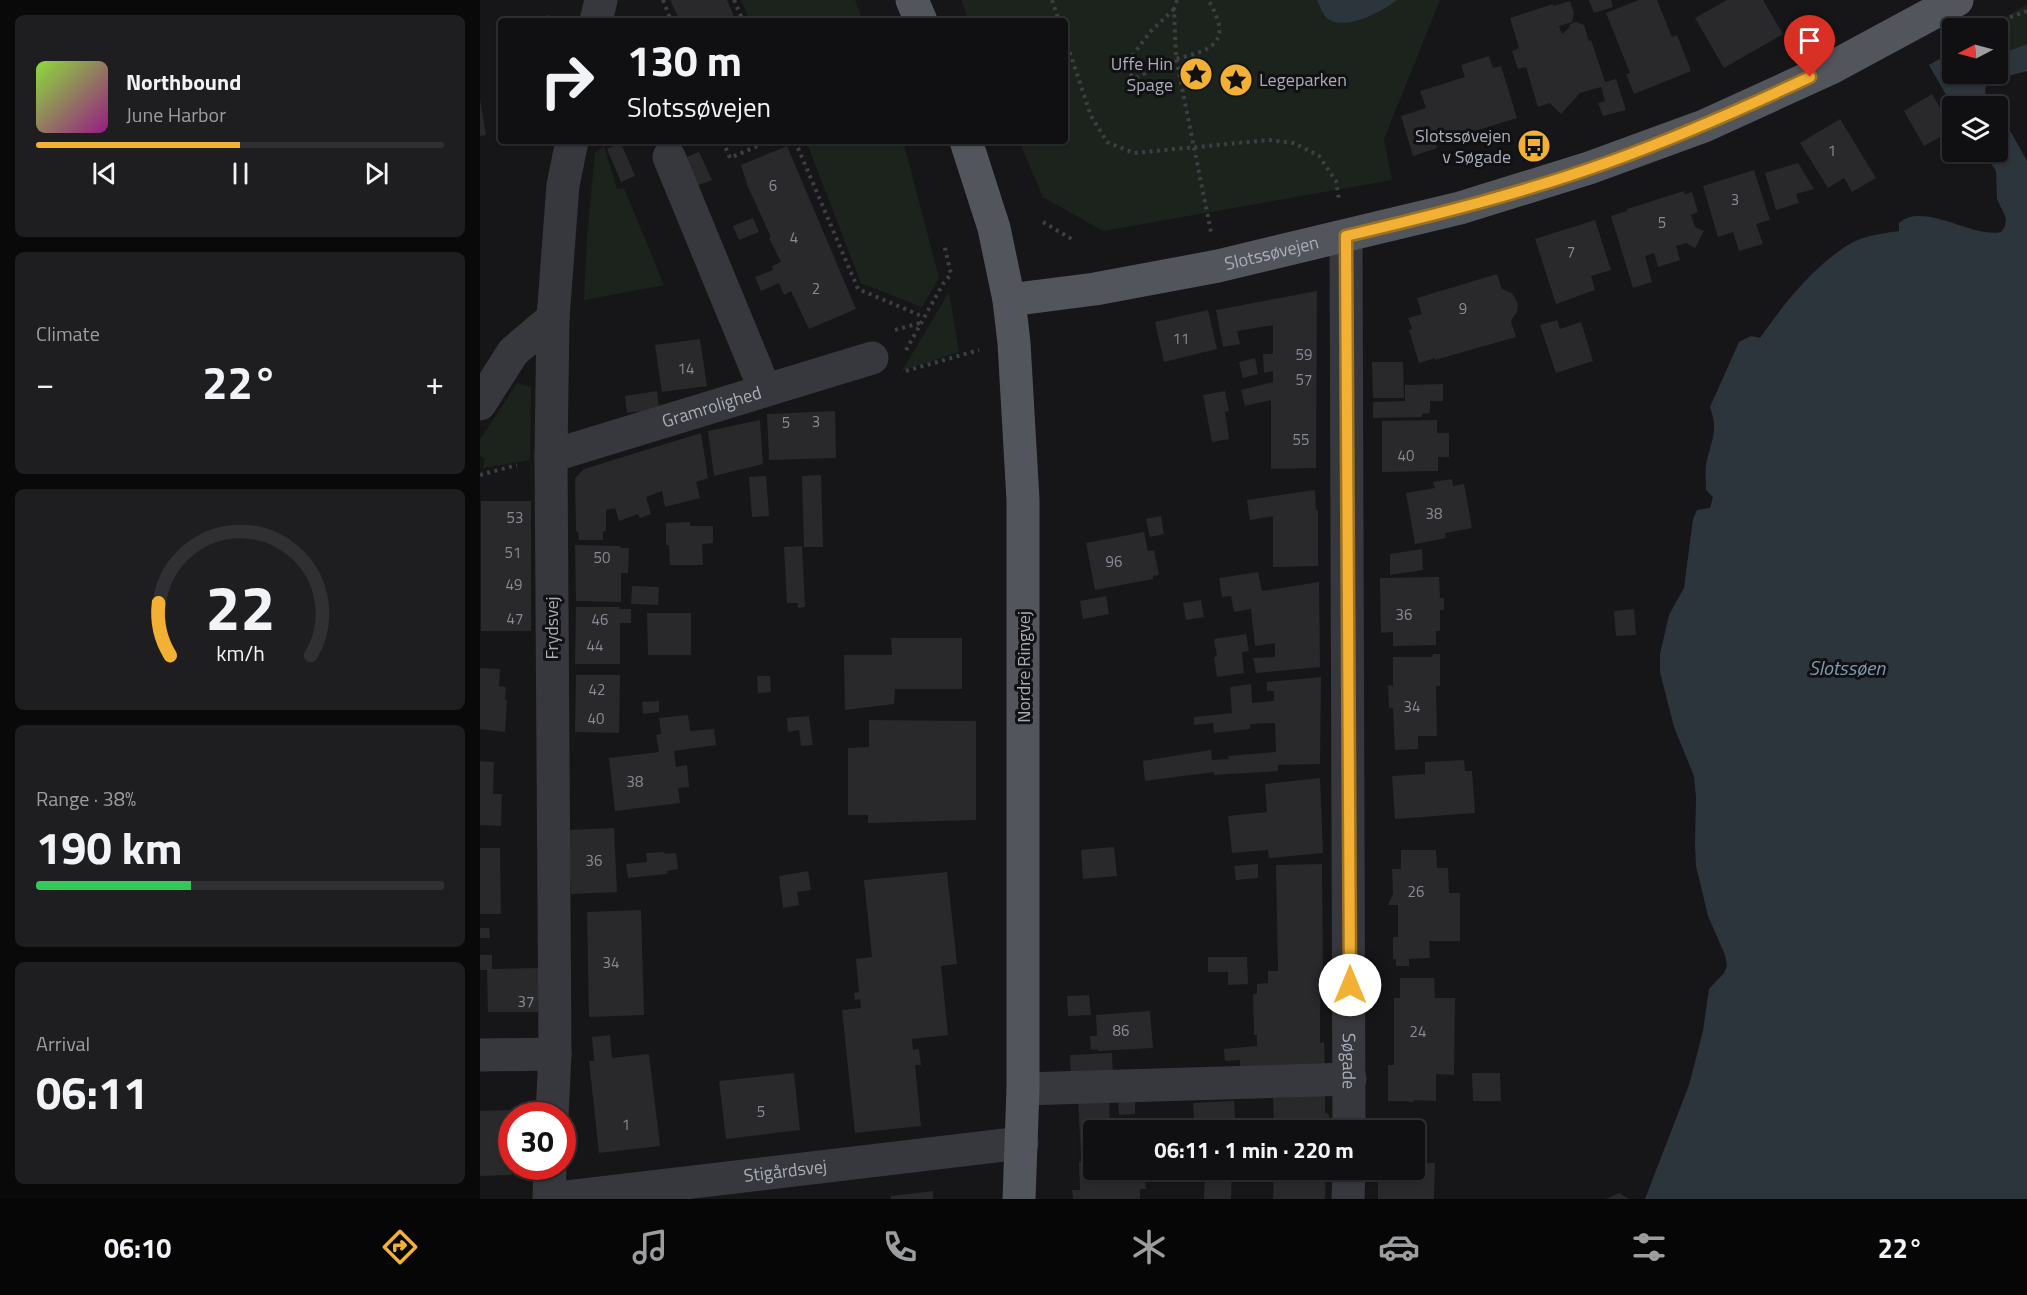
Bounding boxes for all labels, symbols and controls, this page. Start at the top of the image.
pin [1784,15,1835,77]
north arrow [1942,18,2008,84]
map controls [1942,18,2008,162]
icon: arrive [1793,24,1826,57]
text: 130 m [627,28,742,92]
icon: right [528,42,606,120]
place label: Uffe Hin Spage [1111,50,1173,98]
place icon: Uffe Hin Spage [1178,56,1214,92]
place icon: Legeparken [1218,62,1254,98]
text: Northbound [126,65,241,99]
place label: Legeparken [1259,66,1347,93]
text: Slotssøvejen [627,86,771,127]
button: layers [1942,96,2008,162]
text: June Harbor [126,99,226,130]
place label: Slotssøvejen v Søgade [1415,122,1511,170]
bus stop icon: Slotssøvejen v Søgade [1516,128,1552,164]
house number: 1 [1828,139,1836,162]
icon: previous [88,157,121,190]
icon: pause [224,157,257,190]
icon: next [360,157,393,190]
house number: 6 [769,174,777,197]
house number: 3 [1731,188,1739,211]
house number: 5 [1658,211,1666,234]
house number: 4 [790,226,798,249]
street label: Slotssøvejen [1222,228,1321,277]
house number: 7 [1567,240,1575,263]
house number: 2 [812,277,820,300]
house number: 9 [1459,297,1467,320]
text: Climate [36,318,100,349]
house number: 11 [1173,327,1189,350]
house number: 59 [1296,343,1312,366]
text: 22° [202,348,278,416]
house number: 14 [678,357,694,380]
text: − [36,358,54,408]
text: + [426,358,444,408]
house number: 57 [1296,368,1312,391]
street label: Gramrolighed [658,379,765,434]
house number: 3 [812,410,820,433]
house number: 5 [782,411,790,434]
house number: 55 [1293,428,1309,451]
house number: 40 [1398,444,1414,467]
house number: 38 [1426,502,1442,525]
house number: 53 [507,506,523,529]
house number: 51 [505,541,521,564]
house number: 50 [594,546,610,569]
house number: 96 [1106,550,1122,573]
text: 22 [205,560,275,655]
house number: 49 [506,573,522,596]
street label: Frydsvej [538,596,565,660]
house number: 36 [1396,603,1412,626]
house number: 47 [507,607,523,630]
house number: 46 [592,608,608,631]
street label: Nordre Ringvej [1010,611,1037,723]
house number: 44 [587,634,603,657]
text: km/h [216,638,264,670]
water label: Slotssøen [1809,652,1886,683]
house number: 42 [589,678,605,701]
house number: 34 [1404,695,1420,718]
house number: 40 [588,707,604,730]
house number: 38 [627,770,643,793]
text: Range · 38% [36,783,136,814]
text: 190 km [36,813,182,881]
house number: 36 [586,849,602,872]
house number: 26 [1408,880,1424,903]
house number: 34 [603,951,619,974]
position arrow [1318,953,1382,1017]
house number: 37 [518,990,534,1013]
house number: 86 [1113,1019,1129,1042]
house number: 24 [1410,1020,1426,1043]
text: Arrival [36,1028,90,1059]
street label: Søgade [1336,1033,1363,1089]
text: 06:11 [36,1058,148,1126]
house number: 5 [757,1100,765,1123]
speed limit sign: 30 [498,1102,576,1180]
house number: 1 [622,1113,630,1136]
text: 06:11 · 1 min · 220 m [1154,1133,1354,1167]
street label: Stigårdsvej [742,1152,828,1189]
icon: directions [379,1226,421,1268]
icon: music [629,1226,671,1268]
icon: phone [879,1226,921,1268]
icon: climate [1128,1226,1170,1268]
icon: car [1378,1226,1420,1268]
icon: filters [1628,1226,1670,1268]
text: 06:10 [104,1227,171,1268]
text: 22° [1878,1227,1923,1268]

